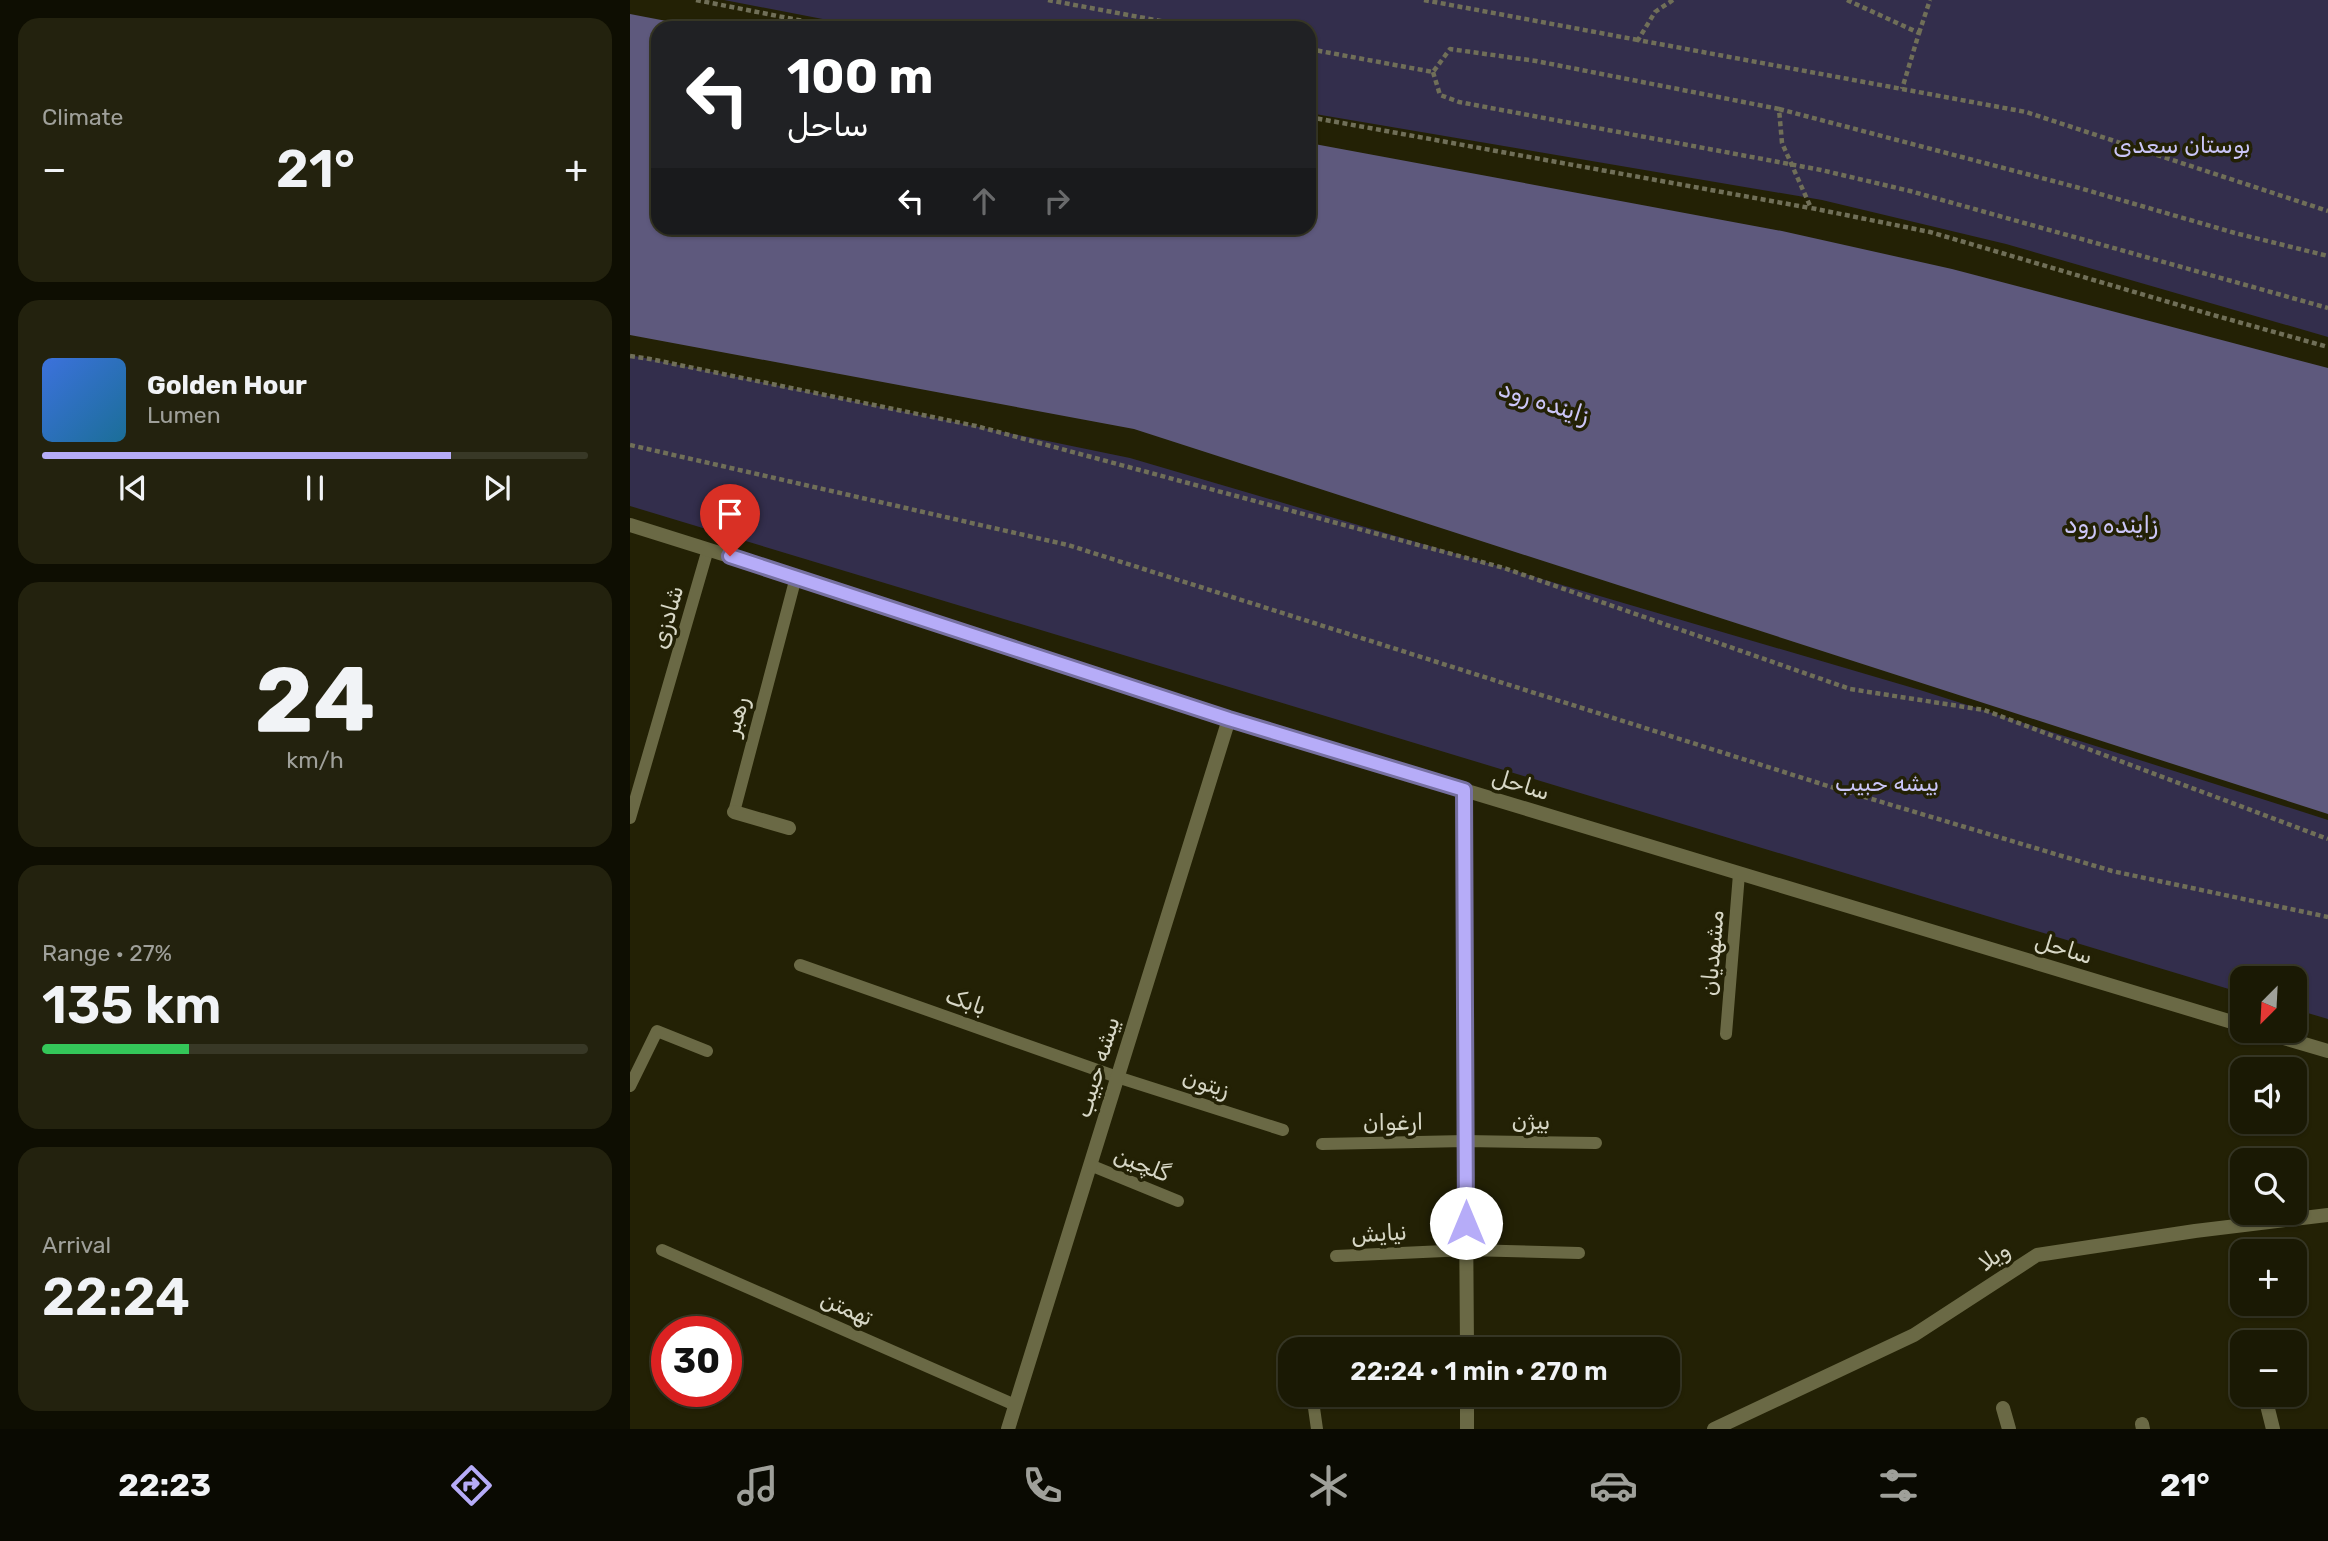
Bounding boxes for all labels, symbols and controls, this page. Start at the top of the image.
text: 100 m [787,47,933,105]
icon: left [672,49,763,140]
text: Climate [42,103,123,131]
text: ساحل [787,106,869,144]
park label: بوستان سعدی [2113,131,2251,159]
text: 21° [276,138,355,200]
text: − [42,146,67,192]
text: + [564,146,588,192]
icon: left [892,182,930,220]
icon: ahead [965,182,1003,220]
icon: right [1038,182,1076,220]
text: Golden Hour [147,370,307,401]
water label: زاینده رود [1495,374,1593,430]
text: Lumen [147,401,221,429]
icon: previous [114,469,152,507]
icon: pause [296,469,334,507]
icon: next [478,469,516,507]
pin [700,484,760,556]
icon: arrive [711,495,749,533]
water label: زاینده رود [2064,511,2158,539]
street label: شادزی [645,582,689,652]
text: 24 [255,646,375,754]
street label: رهبر [717,693,755,741]
text: km/h [286,746,344,774]
street label: ساحل [1489,762,1553,806]
park label: بیشه حبیب [1835,769,1939,797]
street label: مشهدیان [1694,909,1730,997]
street label: ساحل [2032,926,2096,970]
text: Range · 27% [42,939,172,967]
north arrow [2230,966,2306,1043]
map controls [2230,966,2307,1407]
text: 135 km [42,974,222,1036]
street label: بابک [942,981,990,1021]
street label: بیشه حبیب [1068,1013,1126,1121]
button: sound [2230,1057,2307,1134]
street label: زیتون [1179,1062,1233,1104]
street label: ارغوان [1363,1107,1423,1137]
street label: بیژن [1511,1107,1551,1135]
street label: گلچین [1110,1140,1175,1188]
button: search [2230,1148,2307,1225]
position arrow [1429,1186,1503,1260]
street label: نیایش [1350,1218,1408,1248]
text: Arrival [42,1231,111,1259]
street label: ویلا [1973,1236,2015,1276]
button: + [2230,1239,2307,1316]
text: 22:24 [42,1266,190,1328]
street label: تهمتن [817,1284,877,1332]
speed limit sign: 30 [651,1316,742,1407]
button: − [2230,1330,2307,1407]
text: 22:24 · 1 min · 270 m [1350,1356,1608,1387]
icon: directions [447,1461,496,1510]
icon: music [733,1461,782,1510]
icon: phone [1018,1461,1067,1510]
icon: climate [1304,1461,1353,1510]
icon: car [1589,1461,1638,1510]
icon: filters [1874,1461,1923,1510]
text: 22:23 [118,1466,211,1504]
text: 21° [2160,1466,2210,1504]

